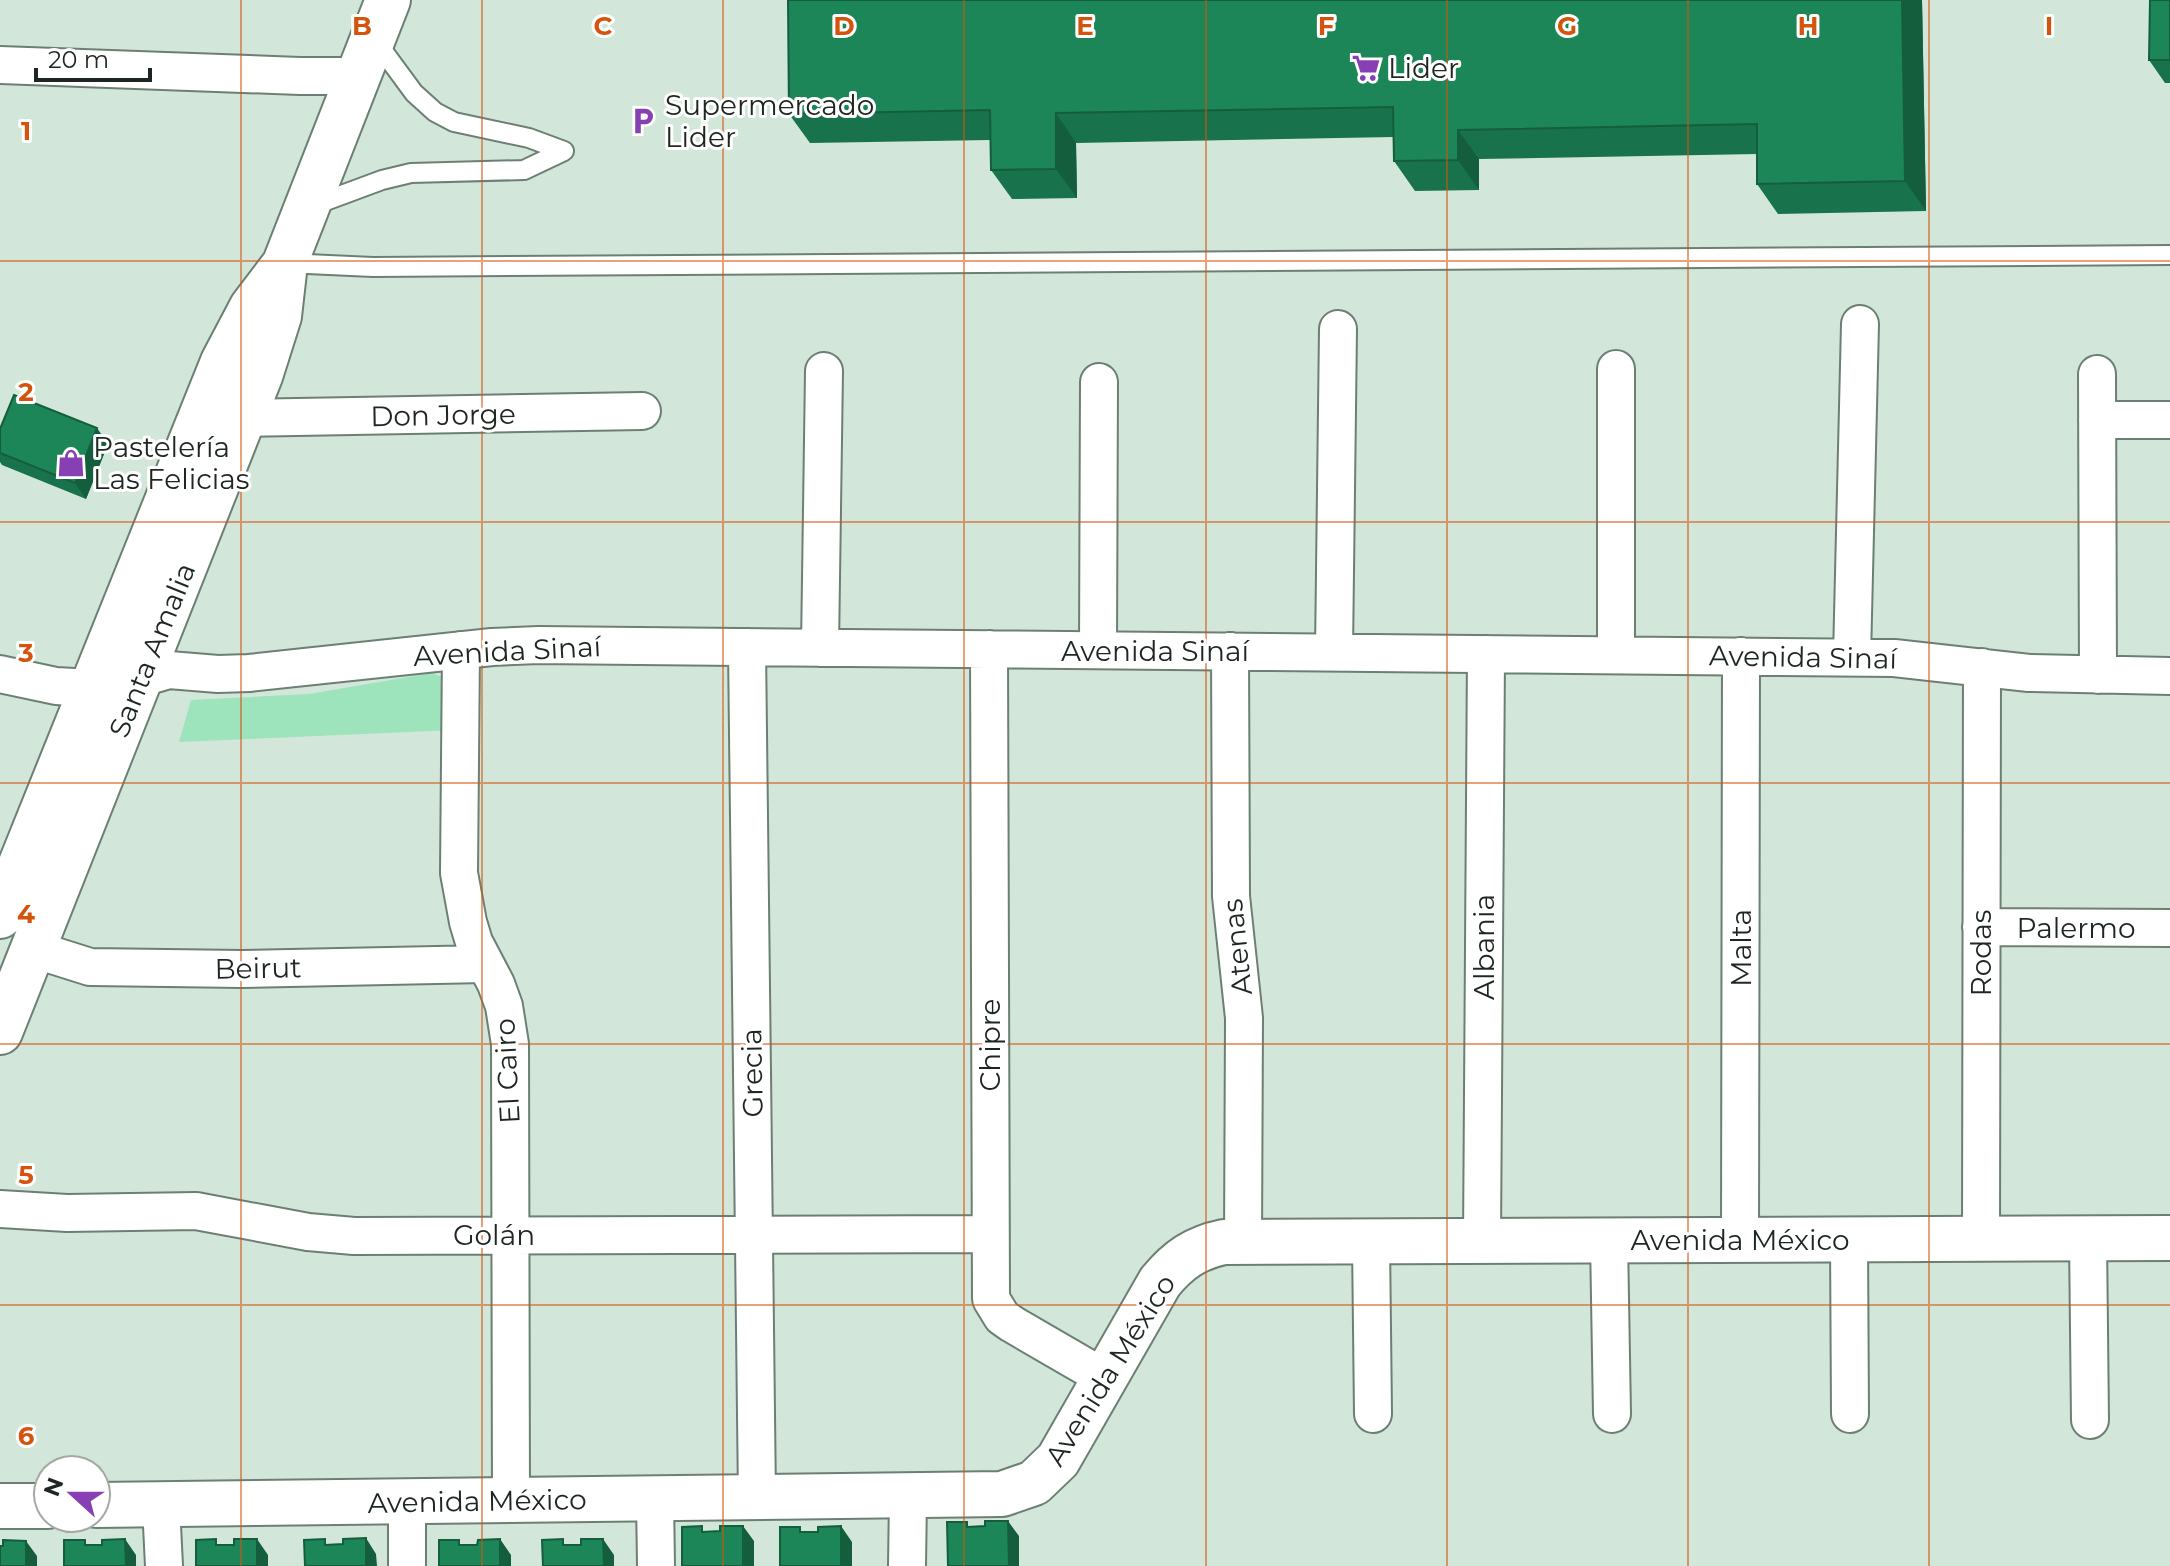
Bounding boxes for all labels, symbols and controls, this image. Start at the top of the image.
text: B [352,10,372,42]
text: C [594,10,613,42]
text: D [833,10,855,42]
text: E [1076,10,1094,42]
text: F [1318,10,1334,42]
text: G [1557,10,1577,42]
text: H [1797,10,1819,42]
text: I [2045,10,2053,42]
scale bar [36,32,150,82]
text: 20 m [48,45,109,74]
place label: Lider [1388,51,1459,85]
supermarket icon: Lider [1351,53,1381,83]
place label: Supermercado Lider [665,88,874,154]
parking icon: Supermercado Lider [628,106,658,136]
text: 1 [21,115,31,147]
text: 2 [18,376,34,408]
street label: Don Jorge [370,397,516,433]
place label: Pastelería Las Felicias [93,430,249,496]
shop icon: Pastelería Las Felicias [56,448,86,478]
street label: Santa Amalia [102,558,202,742]
street label: Avenida Sinaí [412,629,603,673]
street label: Avenida Sinaí [1061,634,1250,668]
text: 3 [17,637,34,669]
street label: Avenida Sinaí [1709,638,1899,676]
street label: Albania [1467,894,1501,1000]
street label: Atenas [1215,897,1259,997]
text: 4 [17,898,35,930]
street label: Malta [1724,909,1758,987]
street label: Rodas [1964,910,1998,996]
street label: Palermo [2017,911,2135,945]
street label: Beirut [214,950,302,986]
street label: Chipre [973,998,1007,1092]
street label: El Cairo [487,1017,527,1125]
street label: Grecia [734,1028,770,1118]
text: 5 [18,1159,34,1191]
street label: Golán [453,1218,535,1252]
street label: Avenida México [1630,1223,1850,1257]
street label: Avenida México [1038,1268,1182,1472]
text: 6 [18,1420,35,1452]
north arrow [32,1454,112,1534]
text: N [38,1474,70,1500]
street label: Avenida México [367,1482,587,1520]

